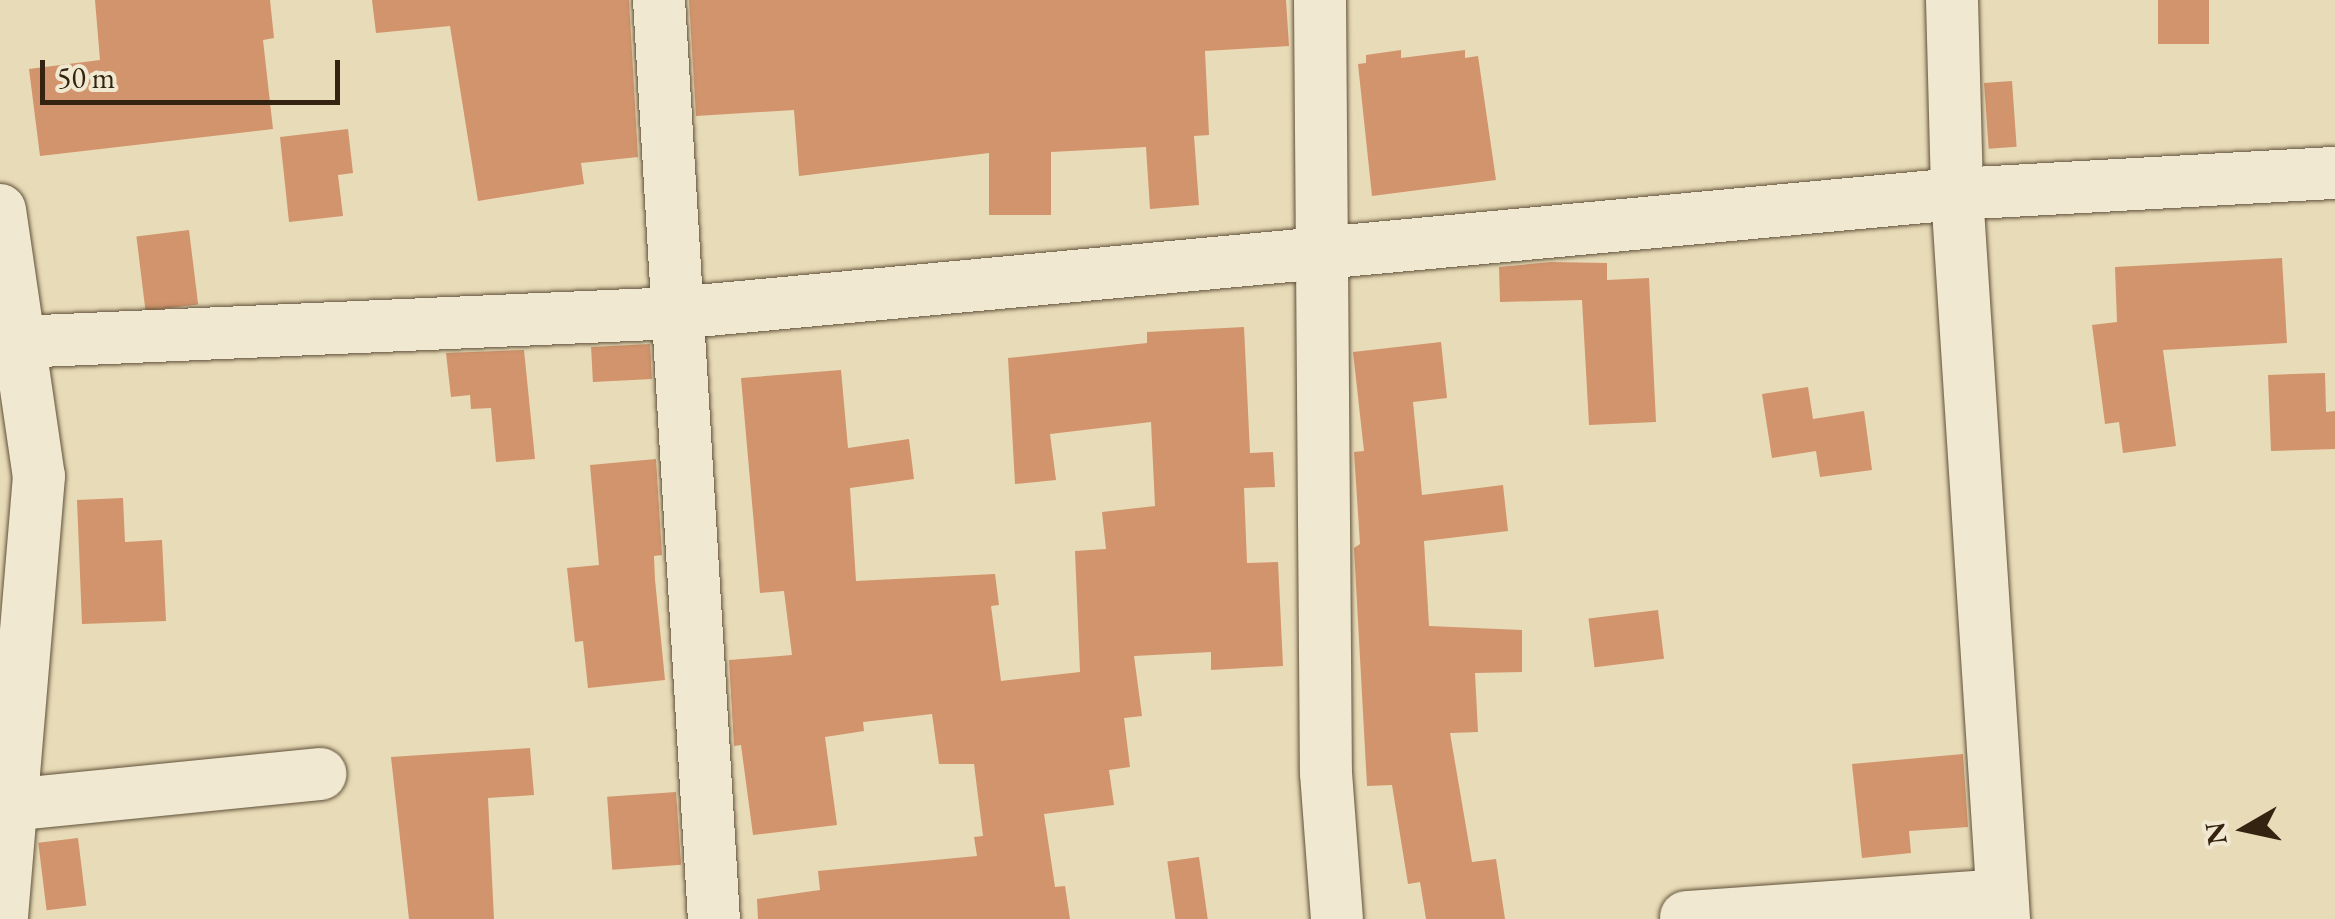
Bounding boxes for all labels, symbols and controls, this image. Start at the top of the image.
scale bar [45,40,345,102]
text: 50 m [57,58,115,97]
north arrow [2195,779,2295,879]
text: N [2196,820,2235,848]

